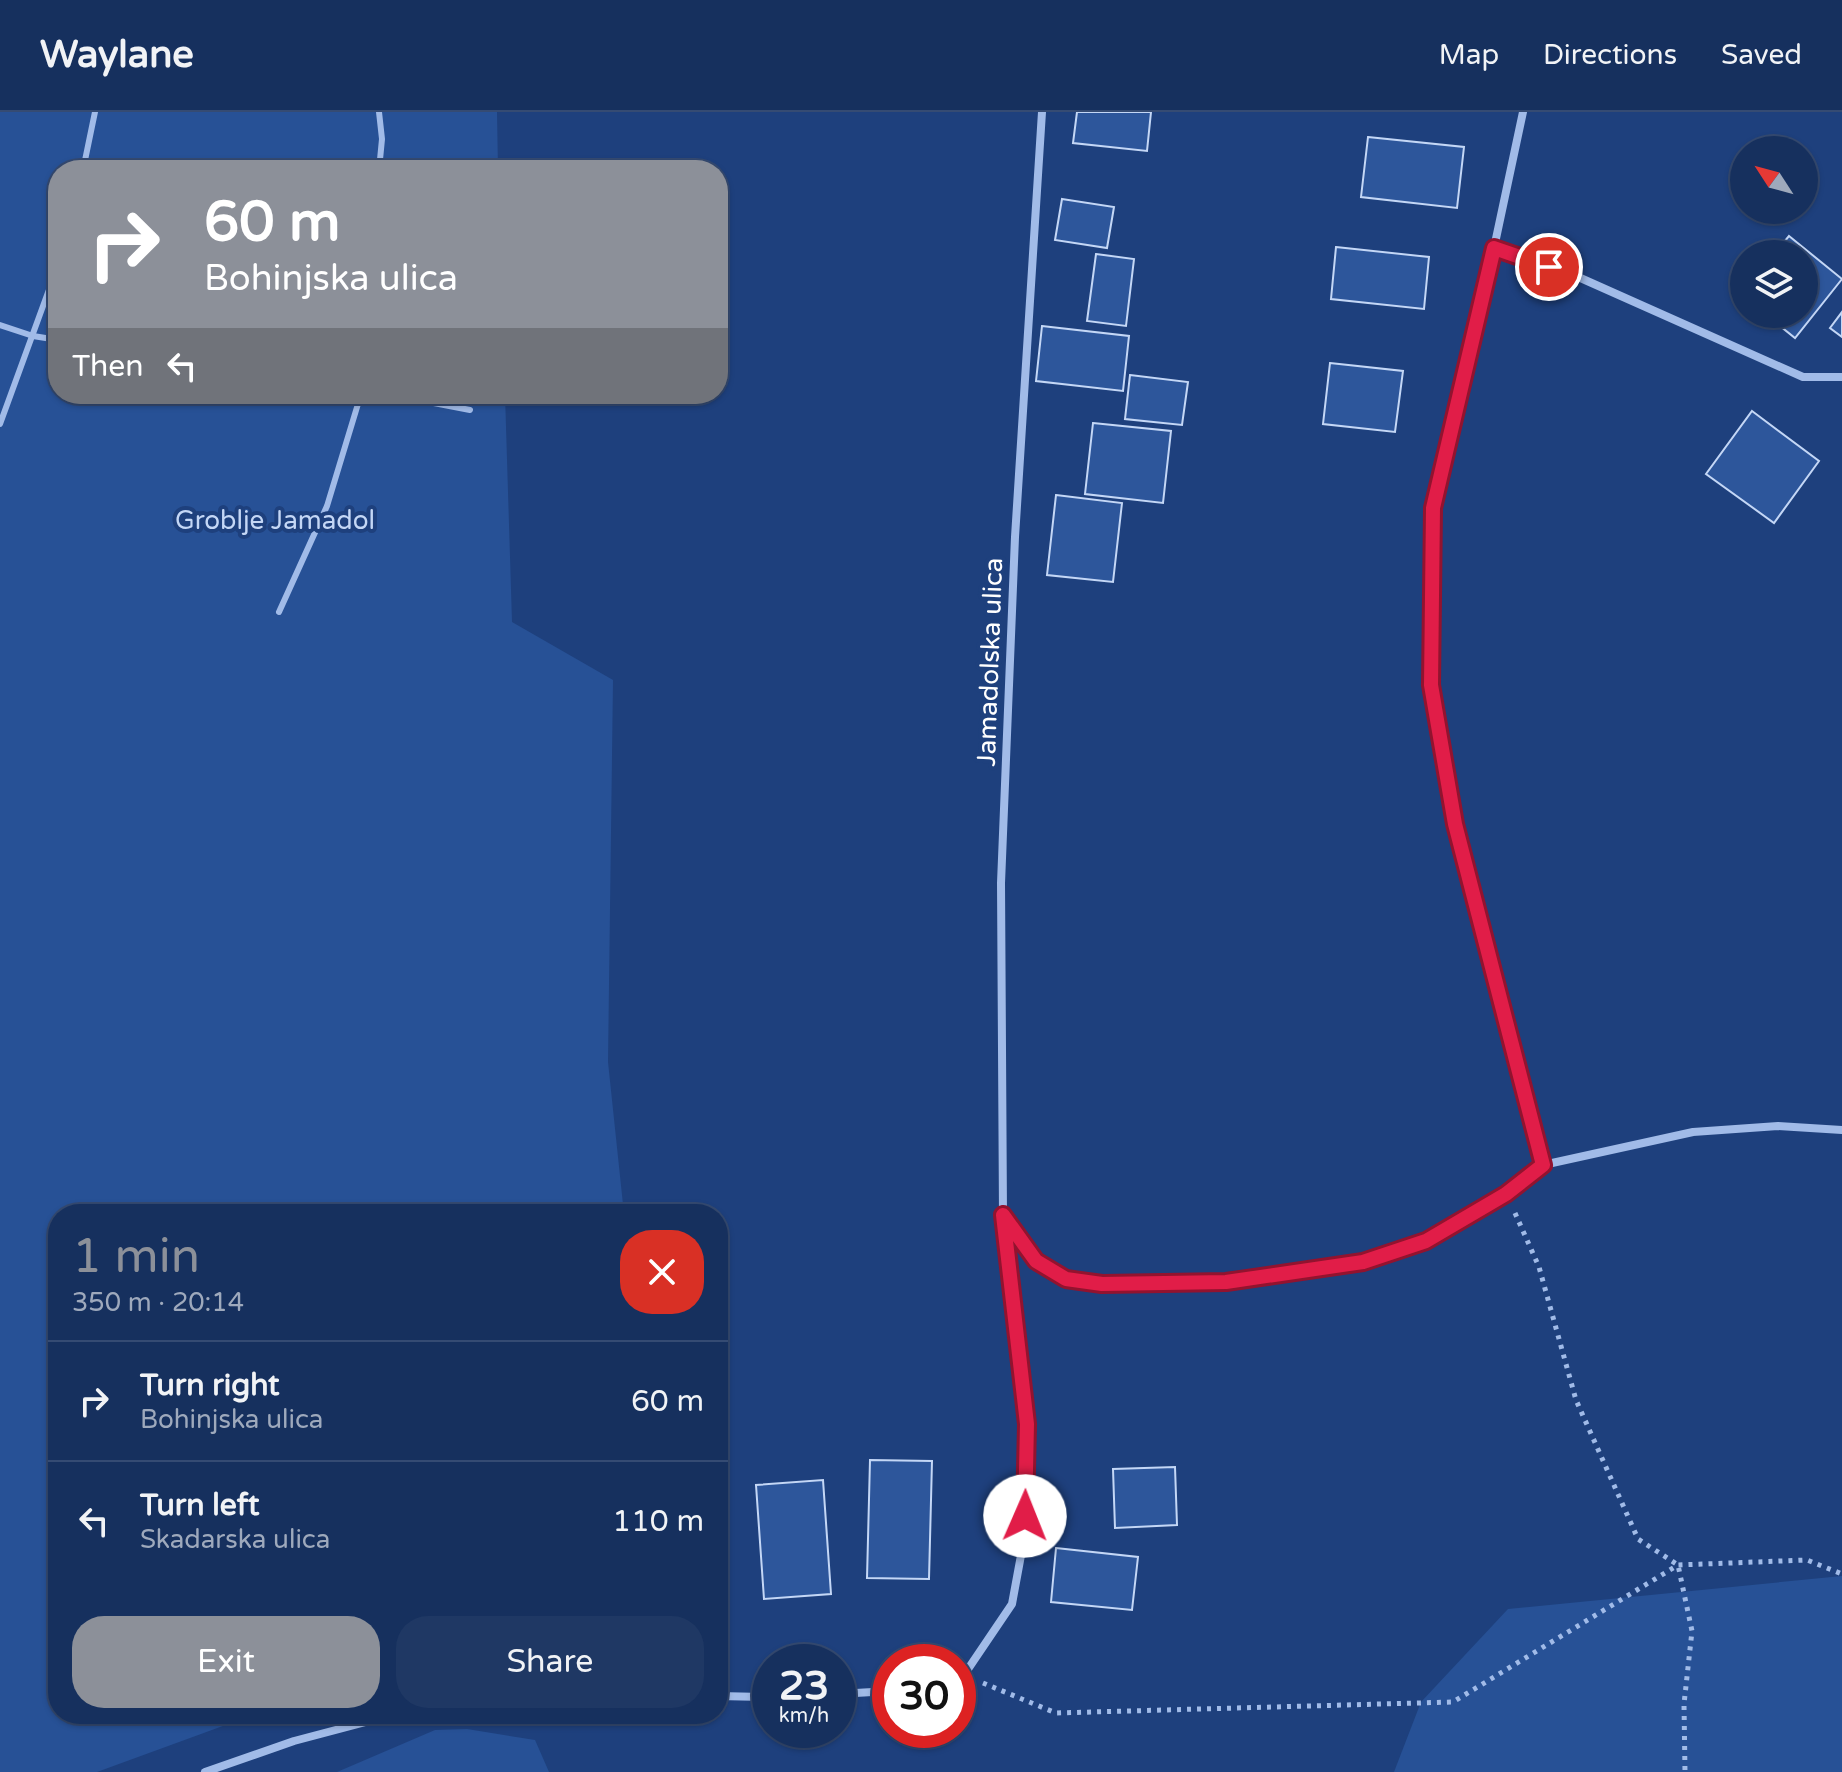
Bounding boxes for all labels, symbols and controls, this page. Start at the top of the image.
text: Waylane [40,32,194,78]
text: Map [1439,38,1499,72]
text: Directions [1543,38,1677,72]
text: Saved [1721,38,1802,72]
north arrow [1730,136,1818,224]
map controls [1730,136,1818,328]
text: 60 m [204,189,340,256]
icon: right [72,192,176,296]
pin [1515,233,1583,301]
button: layers [1730,240,1818,328]
icon: arrive [1527,245,1571,289]
text: Bohinjska ulica [204,257,458,300]
icon: left [160,344,204,388]
text: Then [72,348,144,385]
park label: Groblje Jamadol [175,505,375,536]
street label: Jamadolska ulica [971,557,1009,767]
text: 1 min [72,1228,200,1286]
button: close [620,1230,704,1314]
text: 350 m · 20:14 [72,1287,244,1318]
text: Turn right [140,1367,280,1404]
icon: right [72,1379,116,1423]
text: 60 m [631,1383,704,1420]
text: Bohinjska ulica [140,1404,323,1435]
position arrow [983,1474,1067,1558]
text: Turn left [140,1487,259,1524]
icon: left [72,1499,116,1543]
text: 110 m [612,1503,704,1540]
text: Skadarska ulica [140,1524,330,1555]
button: Exit [72,1616,380,1708]
button: Share [396,1616,704,1708]
speed limit sign: 30 [872,1644,976,1748]
text: 23 [779,1662,829,1710]
text: km/h [779,1704,829,1728]

